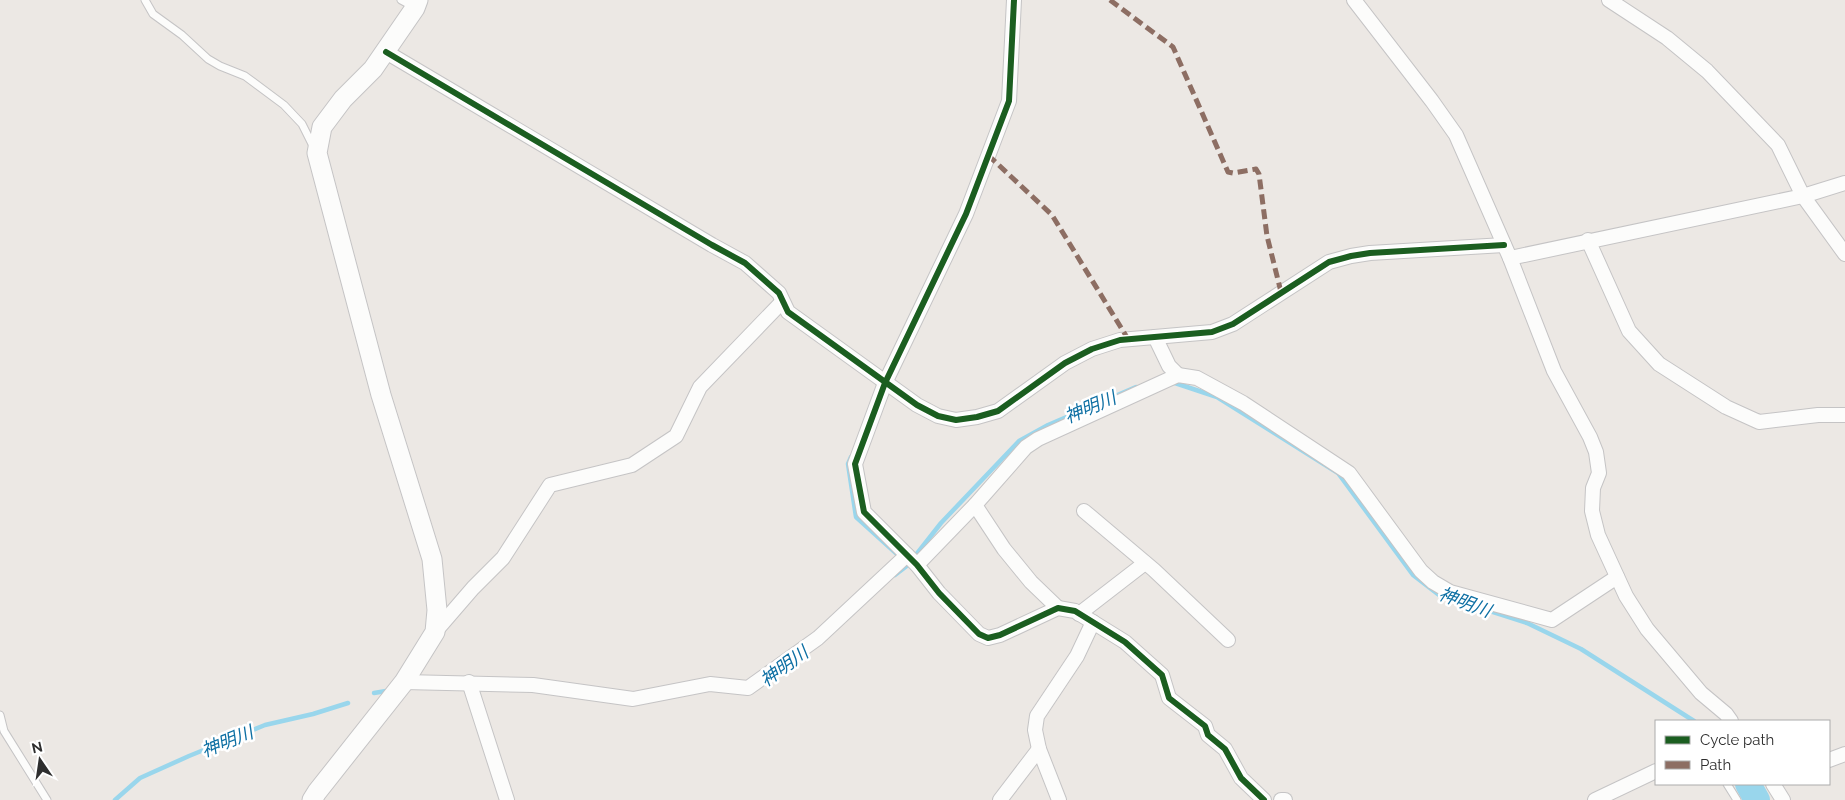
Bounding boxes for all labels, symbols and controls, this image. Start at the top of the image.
water label: 神明川 [1061,386,1121,427]
water label: 神明川 [1436,583,1496,622]
water label: 神明川 [756,640,814,690]
water label: 神明川 [198,720,258,761]
legend [1655,720,1830,785]
text: Cycle path [1700,731,1774,749]
north arrow [15,735,65,785]
text: N [30,738,44,756]
text: Path [1700,756,1731,774]

